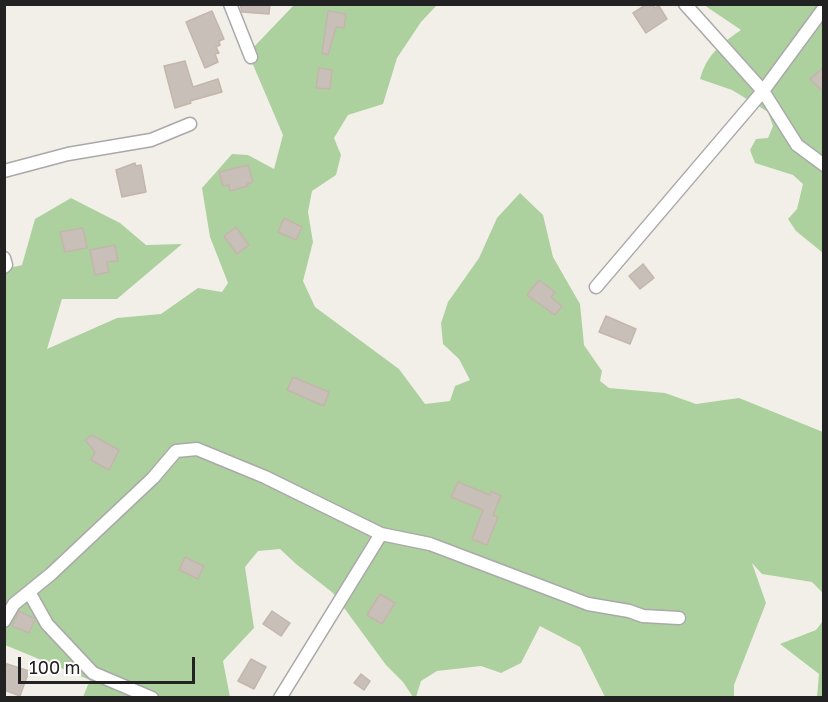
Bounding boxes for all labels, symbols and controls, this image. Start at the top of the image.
scale bar [21,645,198,683]
text: 100 m [29,656,80,678]

